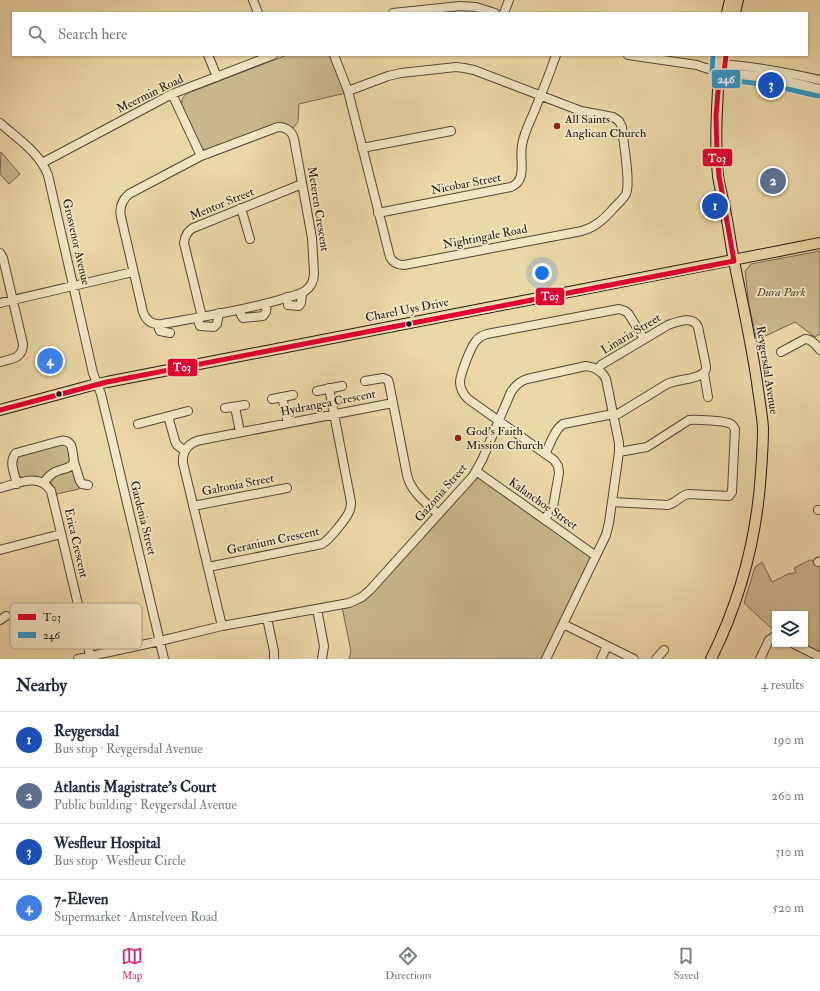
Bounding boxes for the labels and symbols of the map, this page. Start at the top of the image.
line badge: 246 [711,69,741,89]
pin: 3 [758,70,784,100]
street label: Meermin Road [114,71,186,117]
text: 246 [717,73,736,87]
place label: All Saints Anglican Church [564,112,647,141]
marker: All Saints Anglican Church [552,121,562,131]
line badge: T03 [702,148,733,167]
text: T03 [707,152,726,165]
street label: Meteren Crescent [304,166,332,253]
pin: 2 [760,166,786,196]
street label: Nicobar Street [430,170,502,198]
street label: Mentor Street [188,184,256,224]
pin: 1 [702,191,728,221]
street label: Grosvenor Avenue [59,197,93,287]
street label: Nightingale Road [441,221,529,253]
your location [532,263,552,283]
park label: Dura Park [756,285,805,300]
line badge: T03 [535,287,565,306]
text: T03 [540,290,559,303]
street label: Charel Uys Drive [364,295,450,325]
street label: Linaria Street [598,310,664,358]
unlabelled marker [404,319,414,329]
street label: Reygersdal Avenue [753,325,781,415]
pin: 4 [37,346,63,376]
line badge: T03 [167,358,198,377]
text: T03 [172,361,191,374]
street label: Hydrangea Crescent [279,386,377,420]
unlabelled marker [54,389,64,399]
place label: God's Faith Mission Church [466,424,544,453]
marker: God's Faith Mission Church [453,433,463,443]
street label: Gazonia Street [412,461,470,525]
street label: Galtonia Street [201,471,276,499]
street label: Kalanchoe Street [506,475,581,533]
street label: Gardenia Street [127,479,160,557]
street label: Erica Crescent [61,507,91,579]
street label: Geranium Crescent [225,524,321,558]
legend [10,603,142,649]
text: T03 [43,611,61,624]
text: 246 [43,629,62,642]

